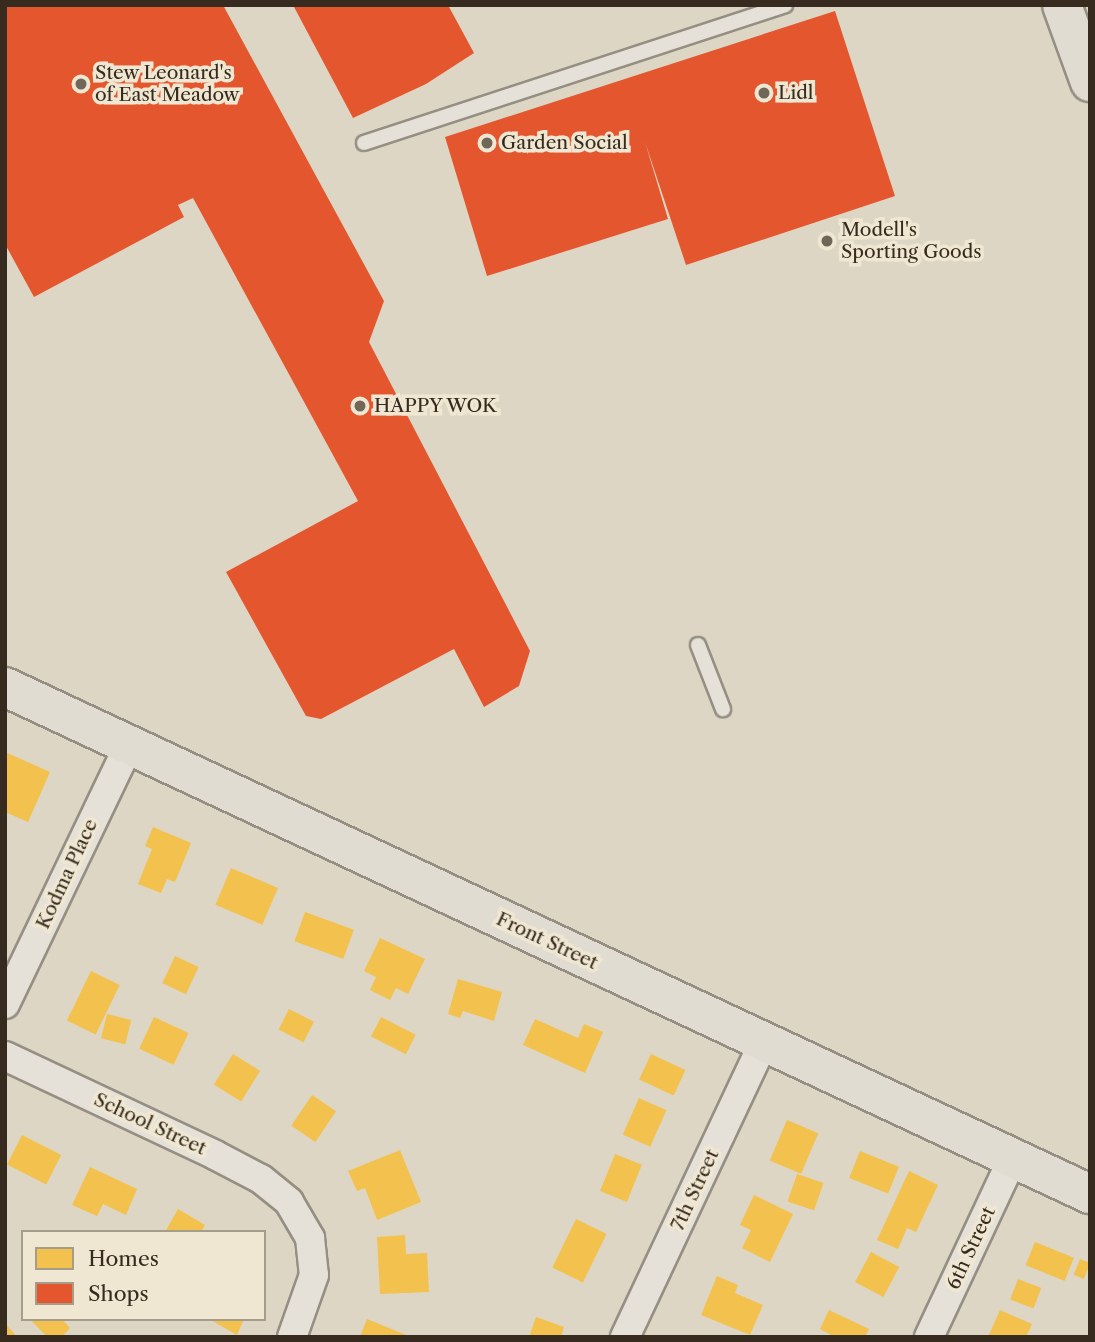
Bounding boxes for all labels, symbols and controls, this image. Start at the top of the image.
place label: Stew Leonard's of East Meadow [95,62,239,106]
marker: Stew Leonard's of East Meadow [73,76,89,92]
place label: Lidl [778,82,813,104]
marker: Lidl [756,85,772,101]
place label: Garden Social [501,132,628,154]
marker: Garden Social [479,135,495,151]
place label: Modell's Sporting Goods [841,219,982,263]
marker: Modell's Sporting Goods [819,233,835,249]
place label: HAPPY WOK [374,395,498,417]
marker: HAPPY WOK [352,398,368,414]
street label: Kodma Place [32,815,102,933]
street label: Front Street [493,908,601,974]
street label: School Street [90,1088,210,1160]
street label: 7th Street [666,1146,724,1234]
street label: 6th Street [942,1203,1000,1293]
legend [21,1230,266,1321]
text: Homes [88,1246,159,1271]
text: Shops [88,1281,149,1306]

